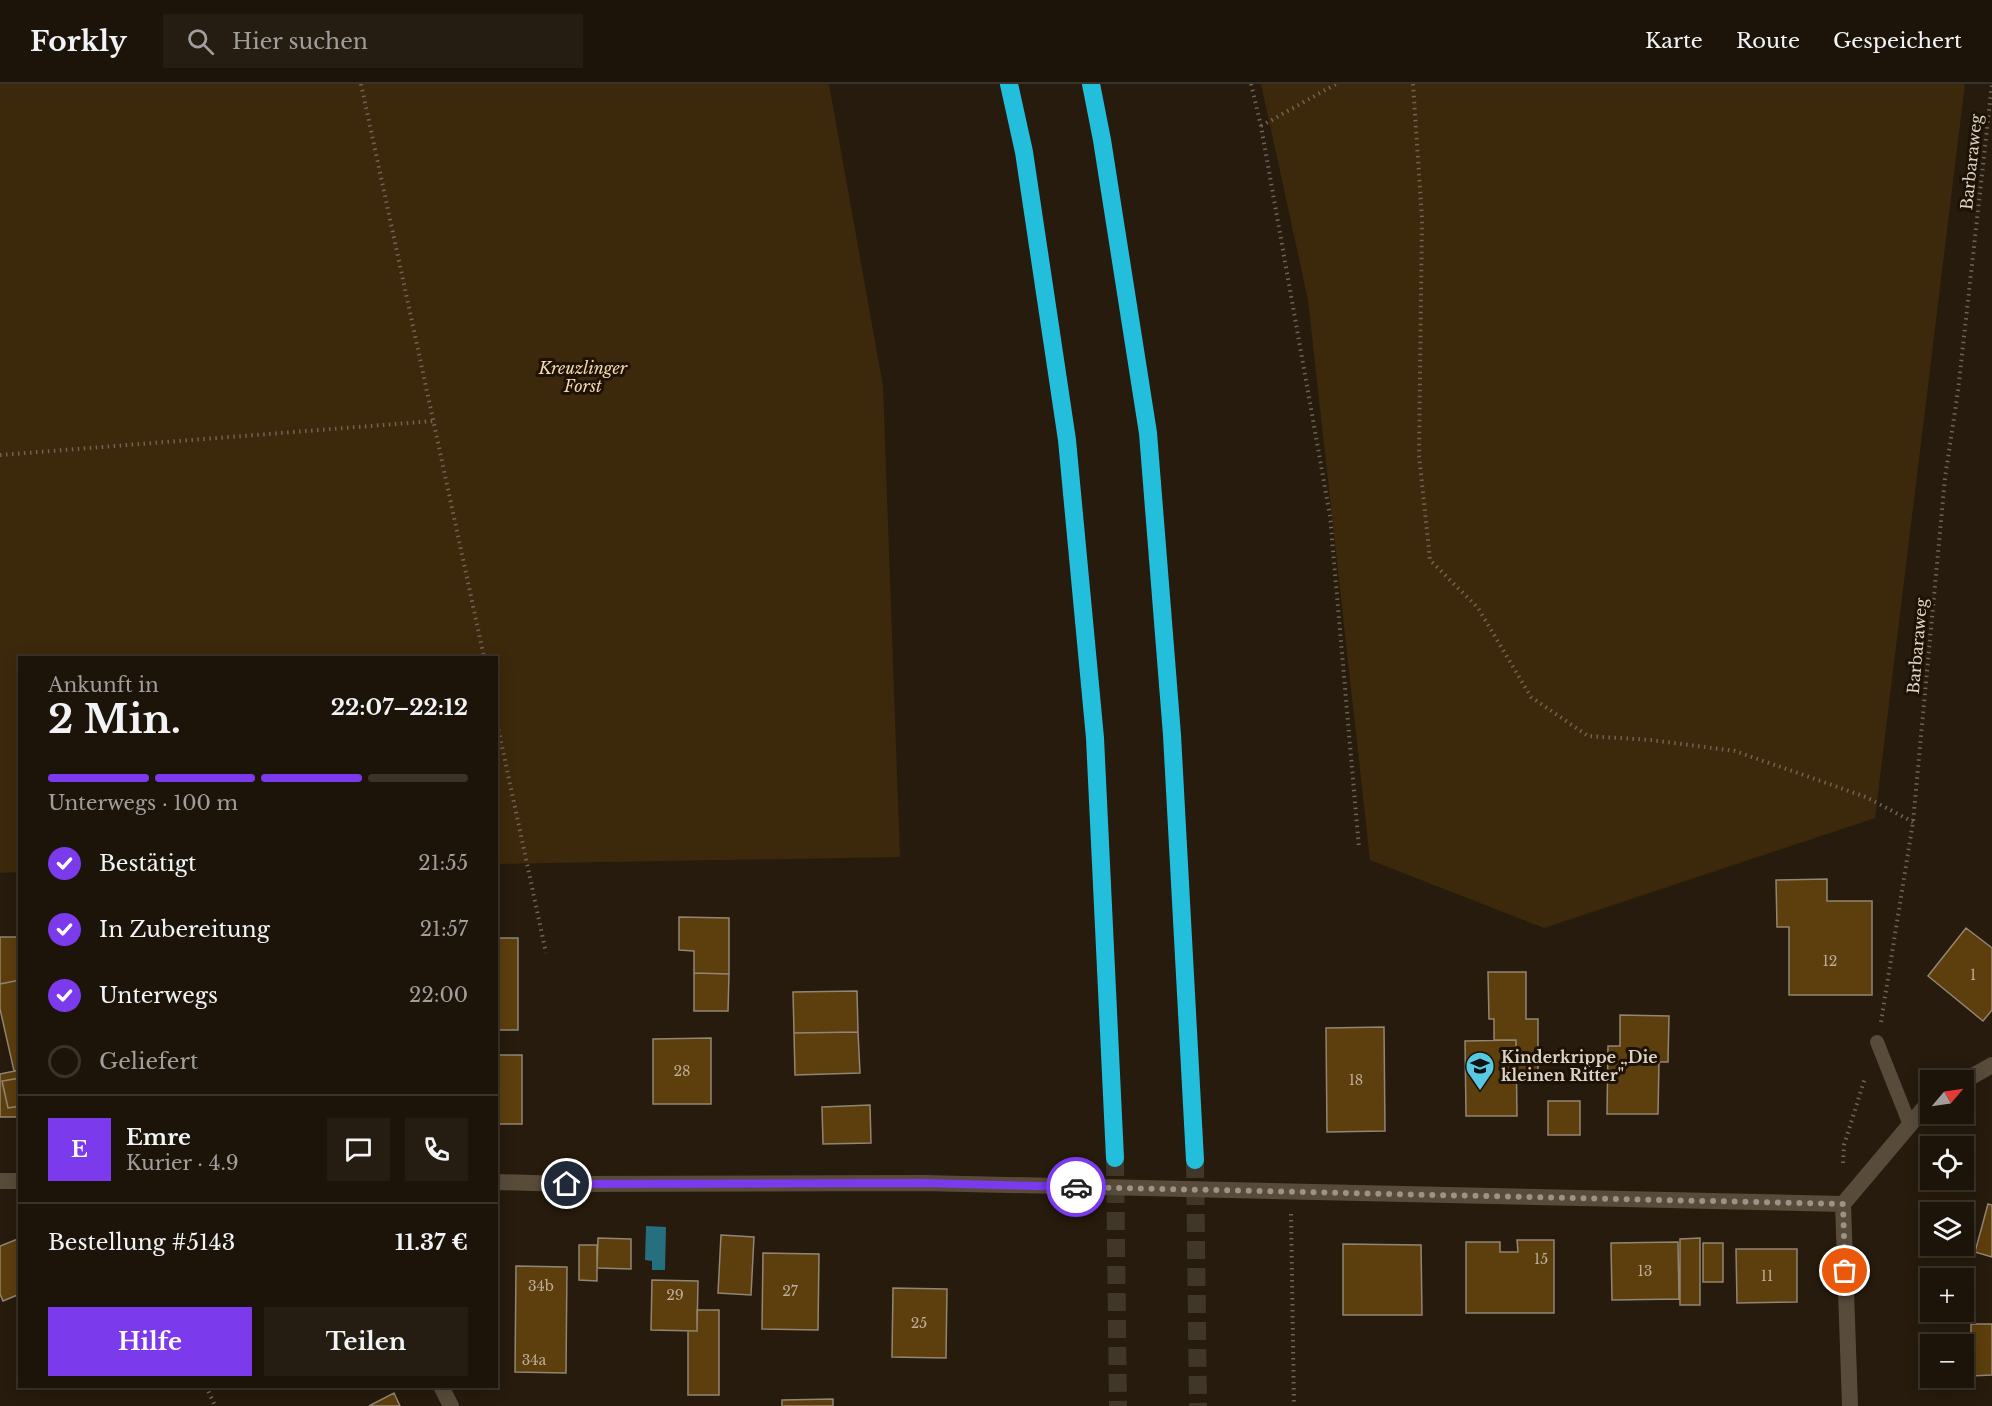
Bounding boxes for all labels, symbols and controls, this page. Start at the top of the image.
search box [163,14,583,68]
text: Forkly [30,24,127,59]
icon: search [184,25,217,58]
text: Hier suchen [232,28,368,55]
text: Karte [1645,28,1703,54]
text: Route [1736,28,1800,54]
text: Gespeichert [1833,28,1962,54]
street label: Barbaraweg [1956,113,1986,211]
park label: Kreuzlinger Forst [538,358,628,396]
street label: Barbaraweg [1903,597,1931,695]
text: Ankunft in [48,673,159,697]
text: 22:07–22:12 [331,694,468,721]
text: 2 Min. [48,695,181,744]
text: Unterwegs · 100 m [48,791,238,815]
icon: check [48,847,81,880]
text: Bestätigt [99,850,196,877]
text: 21:55 [418,851,468,875]
icon: check [48,913,81,946]
text: In Zubereitung [99,916,270,943]
text: 21:57 [420,917,468,941]
house number: 12 [1823,952,1837,970]
house number: 1 [1970,966,1976,984]
icon: check [48,979,81,1012]
text: Unterwegs [99,982,218,1009]
text: 22:00 [409,983,468,1007]
place label: Kinderkrippe „Die kleinen Ritter" [1501,1047,1658,1085]
text: Geliefert [99,1048,198,1075]
school or university icon: Kinderkrippe „Die kleinen Ritter" [1464,1050,1496,1092]
house number: 28 [673,1062,691,1080]
north arrow [1920,1070,1974,1124]
map controls [1920,1070,1974,1388]
house number: 18 [1349,1071,1363,1089]
button: chat [327,1118,390,1181]
button: phone [405,1118,468,1181]
text: Emre [126,1124,191,1151]
text: E [71,1136,88,1163]
button: locate [1920,1136,1974,1190]
text: Kurier · 4.9 [126,1151,239,1175]
courier [1046,1157,1106,1217]
pin [541,1158,592,1209]
icon: home [550,1167,583,1200]
icon: car [1060,1171,1093,1204]
button: layers [1920,1202,1974,1256]
text: Bestellung #5143 [48,1229,235,1256]
text: 11.37 € [395,1229,468,1256]
pin [1819,1245,1870,1296]
house number: 15 [1534,1250,1548,1268]
icon: bag [1828,1254,1861,1287]
house number: 13 [1638,1262,1652,1280]
house number: 11 [1761,1267,1773,1285]
button: + [1920,1268,1974,1322]
house number: 34b [528,1277,554,1295]
house number: 27 [782,1282,799,1300]
house number: 29 [666,1286,684,1304]
button: Hilfe [48,1307,252,1376]
button: Teilen [264,1307,468,1376]
house number: 25 [911,1314,927,1332]
button: − [1920,1334,1974,1388]
house number: 34a [522,1351,547,1369]

